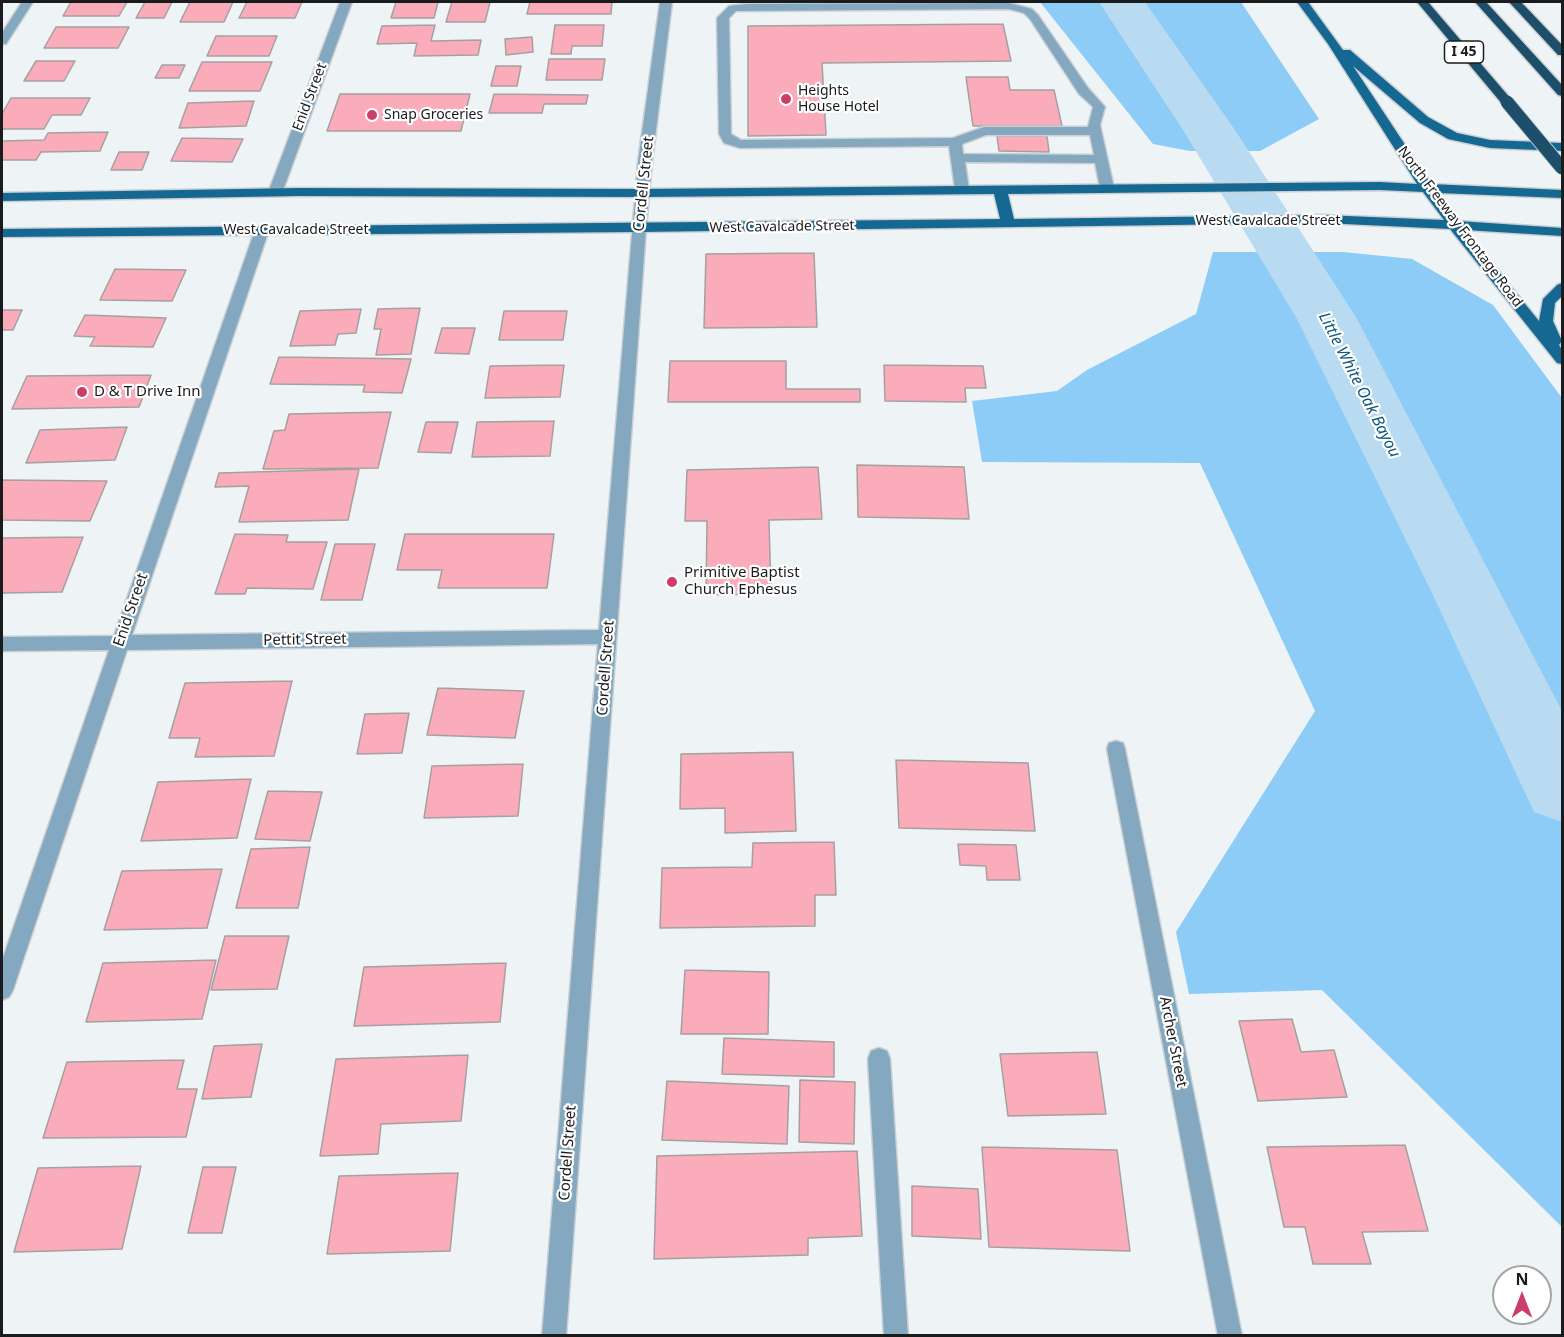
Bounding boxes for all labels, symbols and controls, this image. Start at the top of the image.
road number: I 45 [1444,41,1484,63]
street label: Enid Street [289,61,331,133]
place label: Heights House Hotel [798,83,879,116]
marker: Heights House Hotel [779,92,793,106]
place label: Snap Groceries [384,107,483,123]
marker: Snap Groceries [365,108,379,122]
street label: Cordell Street [630,135,658,233]
street label: North Freeway Frontage Road [1394,143,1526,311]
street label: West Cavalcade Street [1195,213,1341,229]
street label: West Cavalcade Street [709,217,855,237]
street label: West Cavalcade Street [223,222,369,238]
water label: Little White Oak Bayou [1314,309,1404,461]
place label: D & T Drive Inn [94,383,201,401]
marker: D & T Drive Inn [75,385,89,399]
place label: Primitive Baptist Church Ephesus [684,564,800,599]
street label: Enid Street [110,571,152,649]
marker: Primitive Baptist Church Ephesus [665,575,679,589]
street label: Cordell Street [594,620,618,716]
street label: Pettit Street [263,630,347,650]
street label: Archer Street [1155,995,1191,1089]
street label: Cordell Street [556,1105,580,1201]
north arrow [1492,1265,1552,1325]
text: N [1515,1268,1529,1290]

